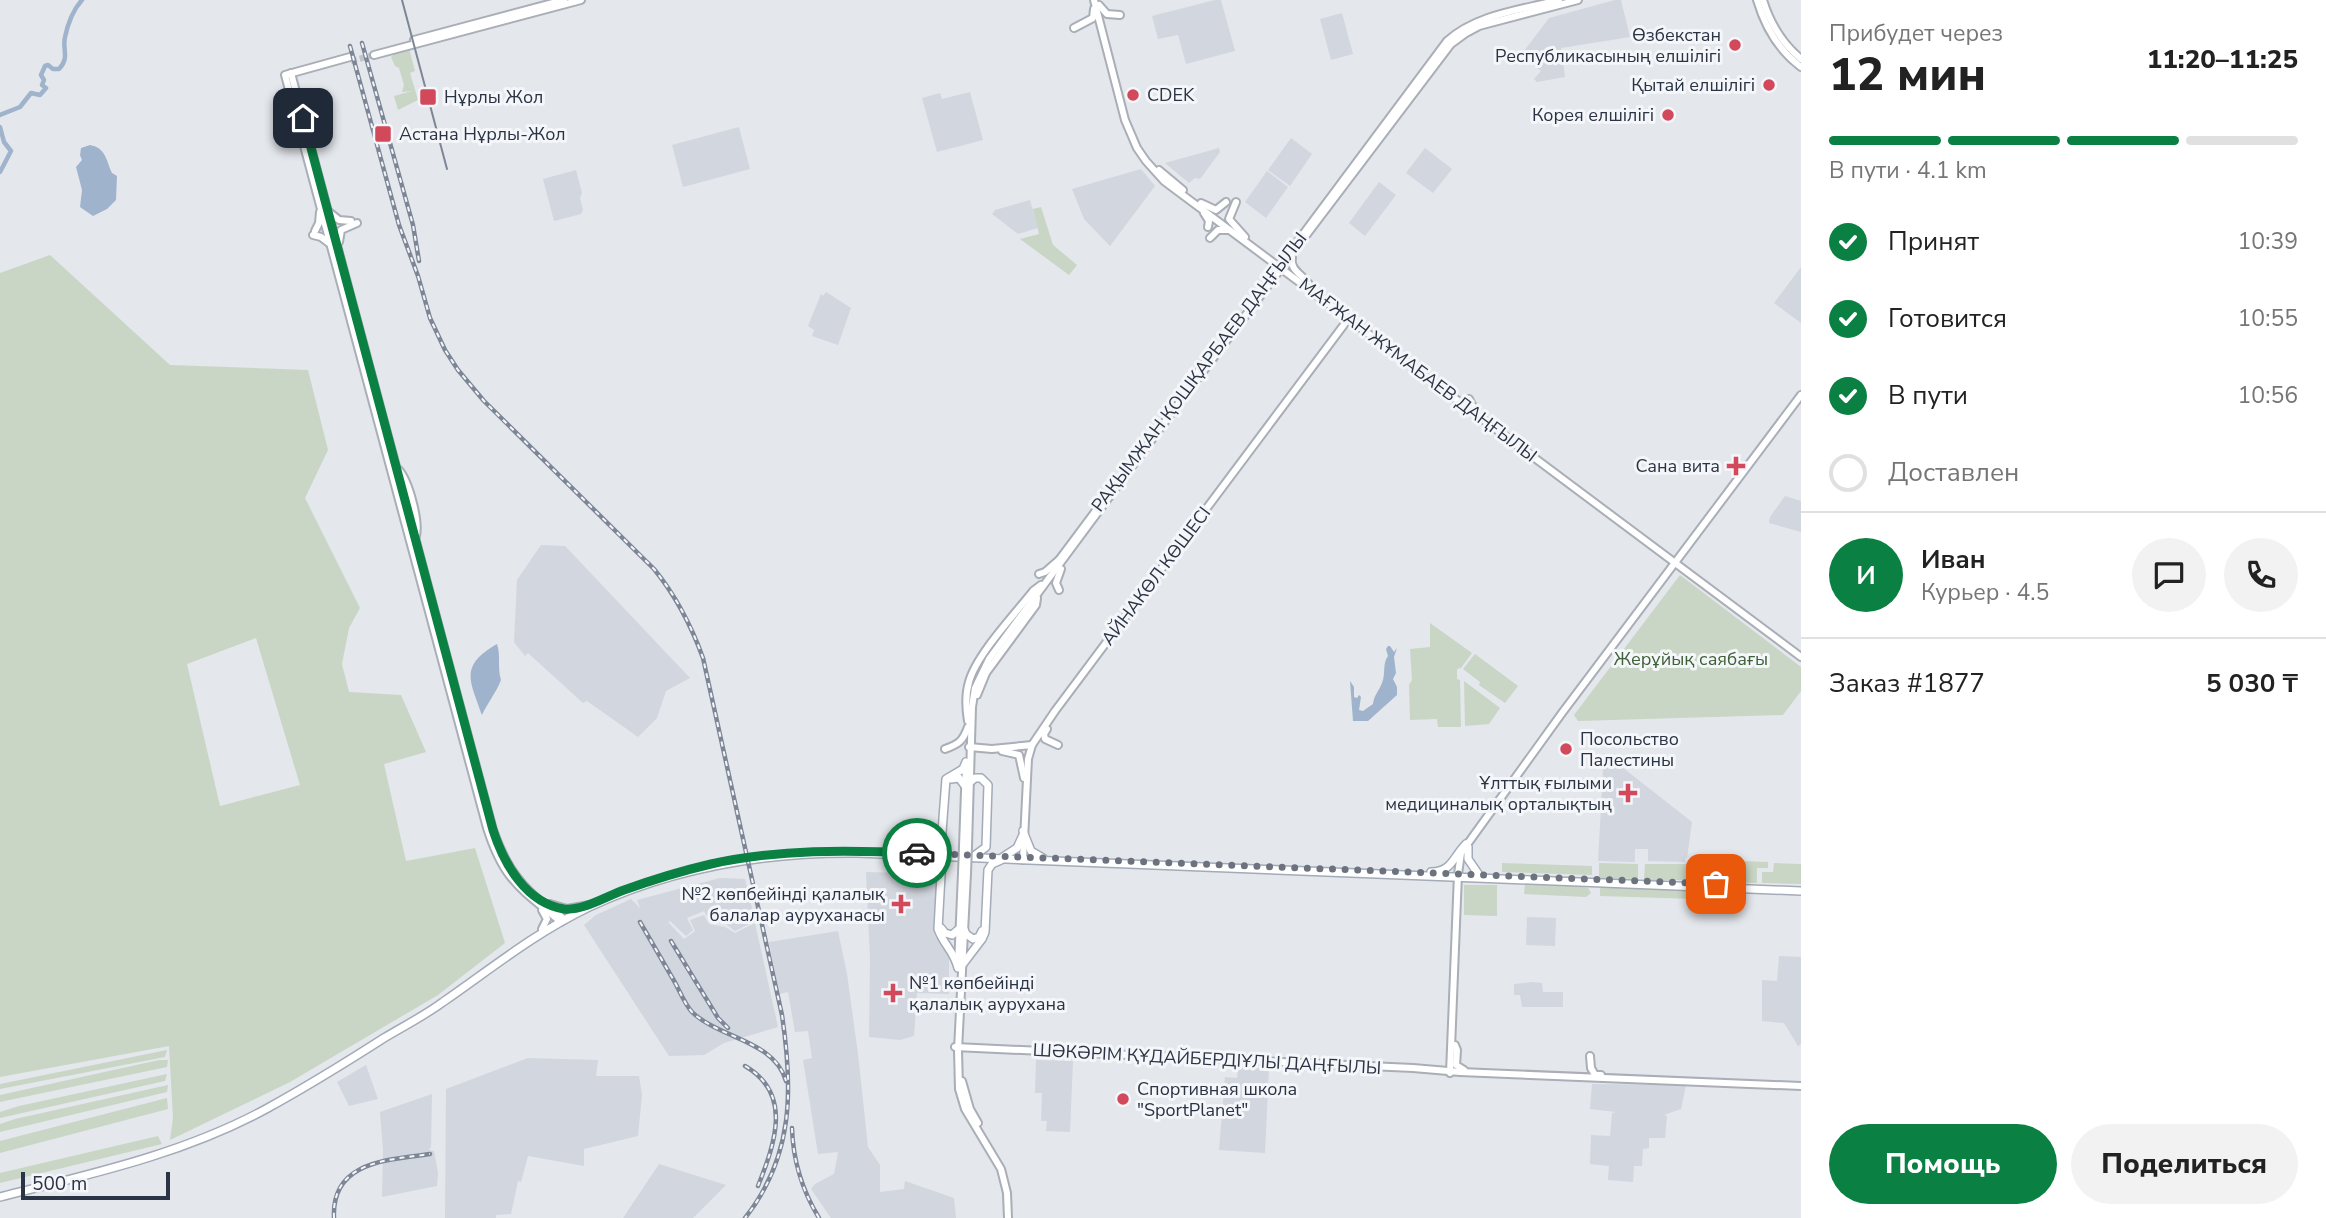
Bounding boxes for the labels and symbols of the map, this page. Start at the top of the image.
place label: Өзбекстан Республикасының елшілігі [1495,23,1721,68]
marker: Өзбекстан Республикасының елшілігі [1727,37,1743,53]
place label: Қытай елшілігі [1631,73,1755,97]
marker: Қытай елшілігі [1761,77,1777,93]
place label: CDEK [1147,83,1195,107]
place label: Нұрлы Жол [444,85,543,109]
marker: Нұрлы Жол [418,87,438,107]
marker: CDEK [1125,87,1141,103]
pin [273,88,333,148]
place label: Корея елшілігі [1532,103,1654,127]
marker: Корея елшілігі [1660,107,1676,123]
place label: Астана Нұрлы-Жол [399,122,566,146]
marker: Астана Нұрлы-Жол [373,124,393,144]
street label: РАҚЫМЖАН ҚОШҚАРБАЕВ ДАҢҒЫЛЫ [1086,227,1312,517]
street label: МАҒЖАН ЖҰМАБАЕВ ДАҢҒЫЛЫ [1294,272,1542,468]
place label: Сана вита [1635,454,1720,478]
marker: Сана вита [1726,456,1746,476]
street label: АЙНАКӨЛ КӨШЕСІ [1096,502,1216,650]
park label: Жерұйық саябағы [1614,647,1768,671]
place label: Посольство Палестины [1580,727,1679,772]
marker: Посольство Палестины [1558,741,1574,757]
place label: Ұлттық ғылыми медициналық орталықтың [1385,771,1612,816]
marker: Ұлттық ғылыми медициналық орталықтың [1618,783,1638,803]
courier [882,818,952,888]
pin [1686,854,1746,914]
place label: №2 көпбейінді қалалық балалар ауруханасы [681,882,885,927]
marker: №2 көпбейінді қалалық балалар ауруханасы [891,894,911,914]
place label: №1 көпбейінді қалалық аурухана [909,971,1066,1016]
marker: №1 көпбейінді қалалық аурухана [883,983,903,1003]
street label: ШӘКӘРІМ ҚҰДАЙБЕРДІҰЛЫ ДАҢҒЫЛЫ [1032,1038,1382,1080]
place label: Спортивная школа "SportPlanet" [1137,1077,1297,1122]
marker: Спортивная школа "SportPlanet" [1115,1091,1131,1107]
scale bar [21,1169,170,1201]

